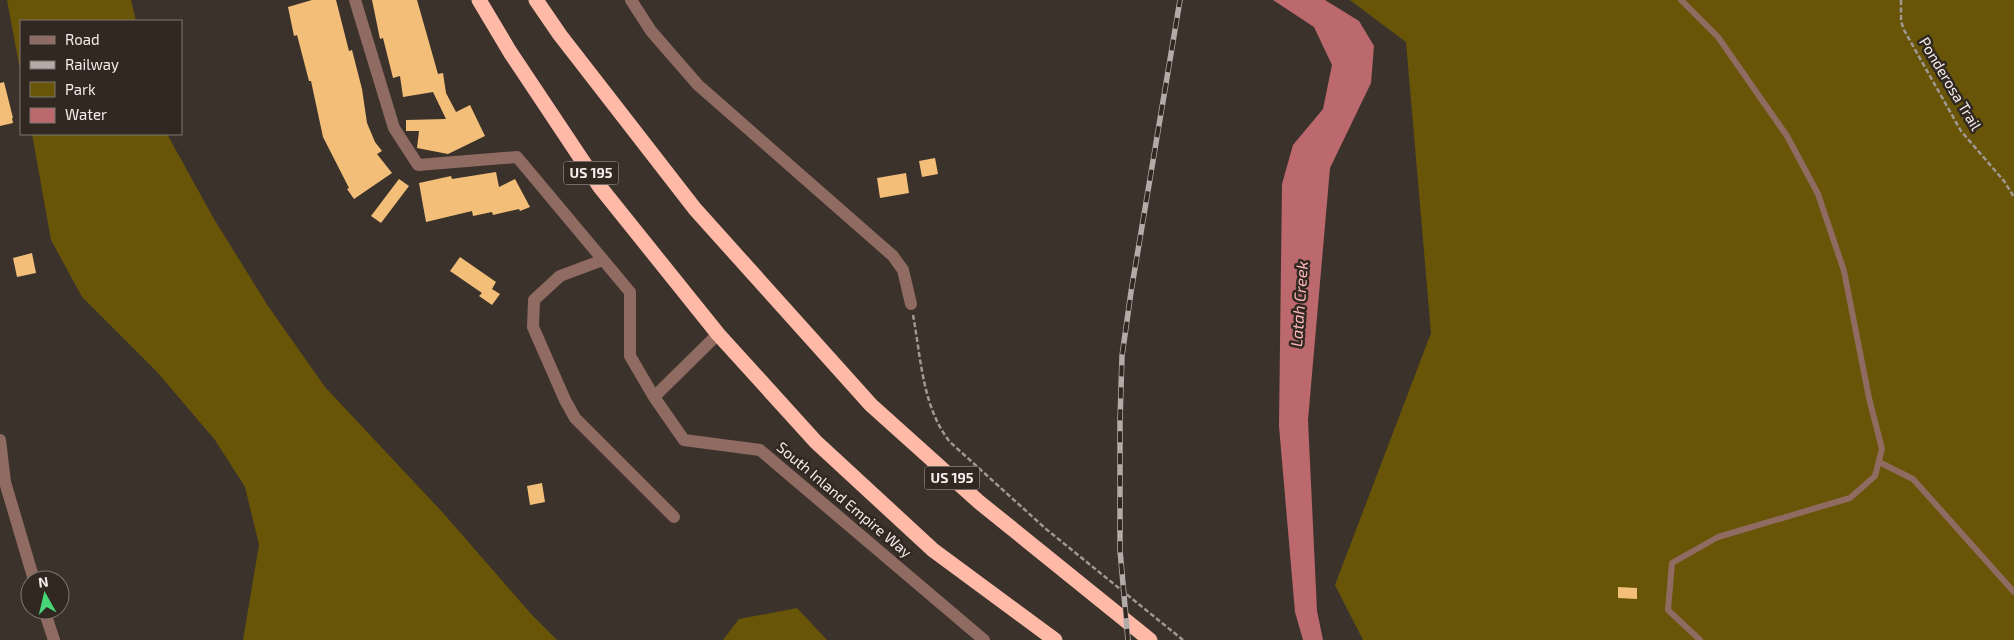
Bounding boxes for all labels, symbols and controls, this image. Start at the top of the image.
legend [20,20,182,135]
text: Road [65,30,100,48]
street label: Ponderosa Trail [1916,34,1986,134]
text: Railway [65,55,119,73]
text: Park [65,80,96,98]
text: Water [65,105,107,123]
road number: US 195 [564,162,618,184]
water label: Latah Creek [1286,260,1311,348]
street label: South Inland Empire Way [774,438,916,561]
road number: US 195 [924,466,980,489]
north arrow [20,570,70,620]
text: N [37,573,49,591]

